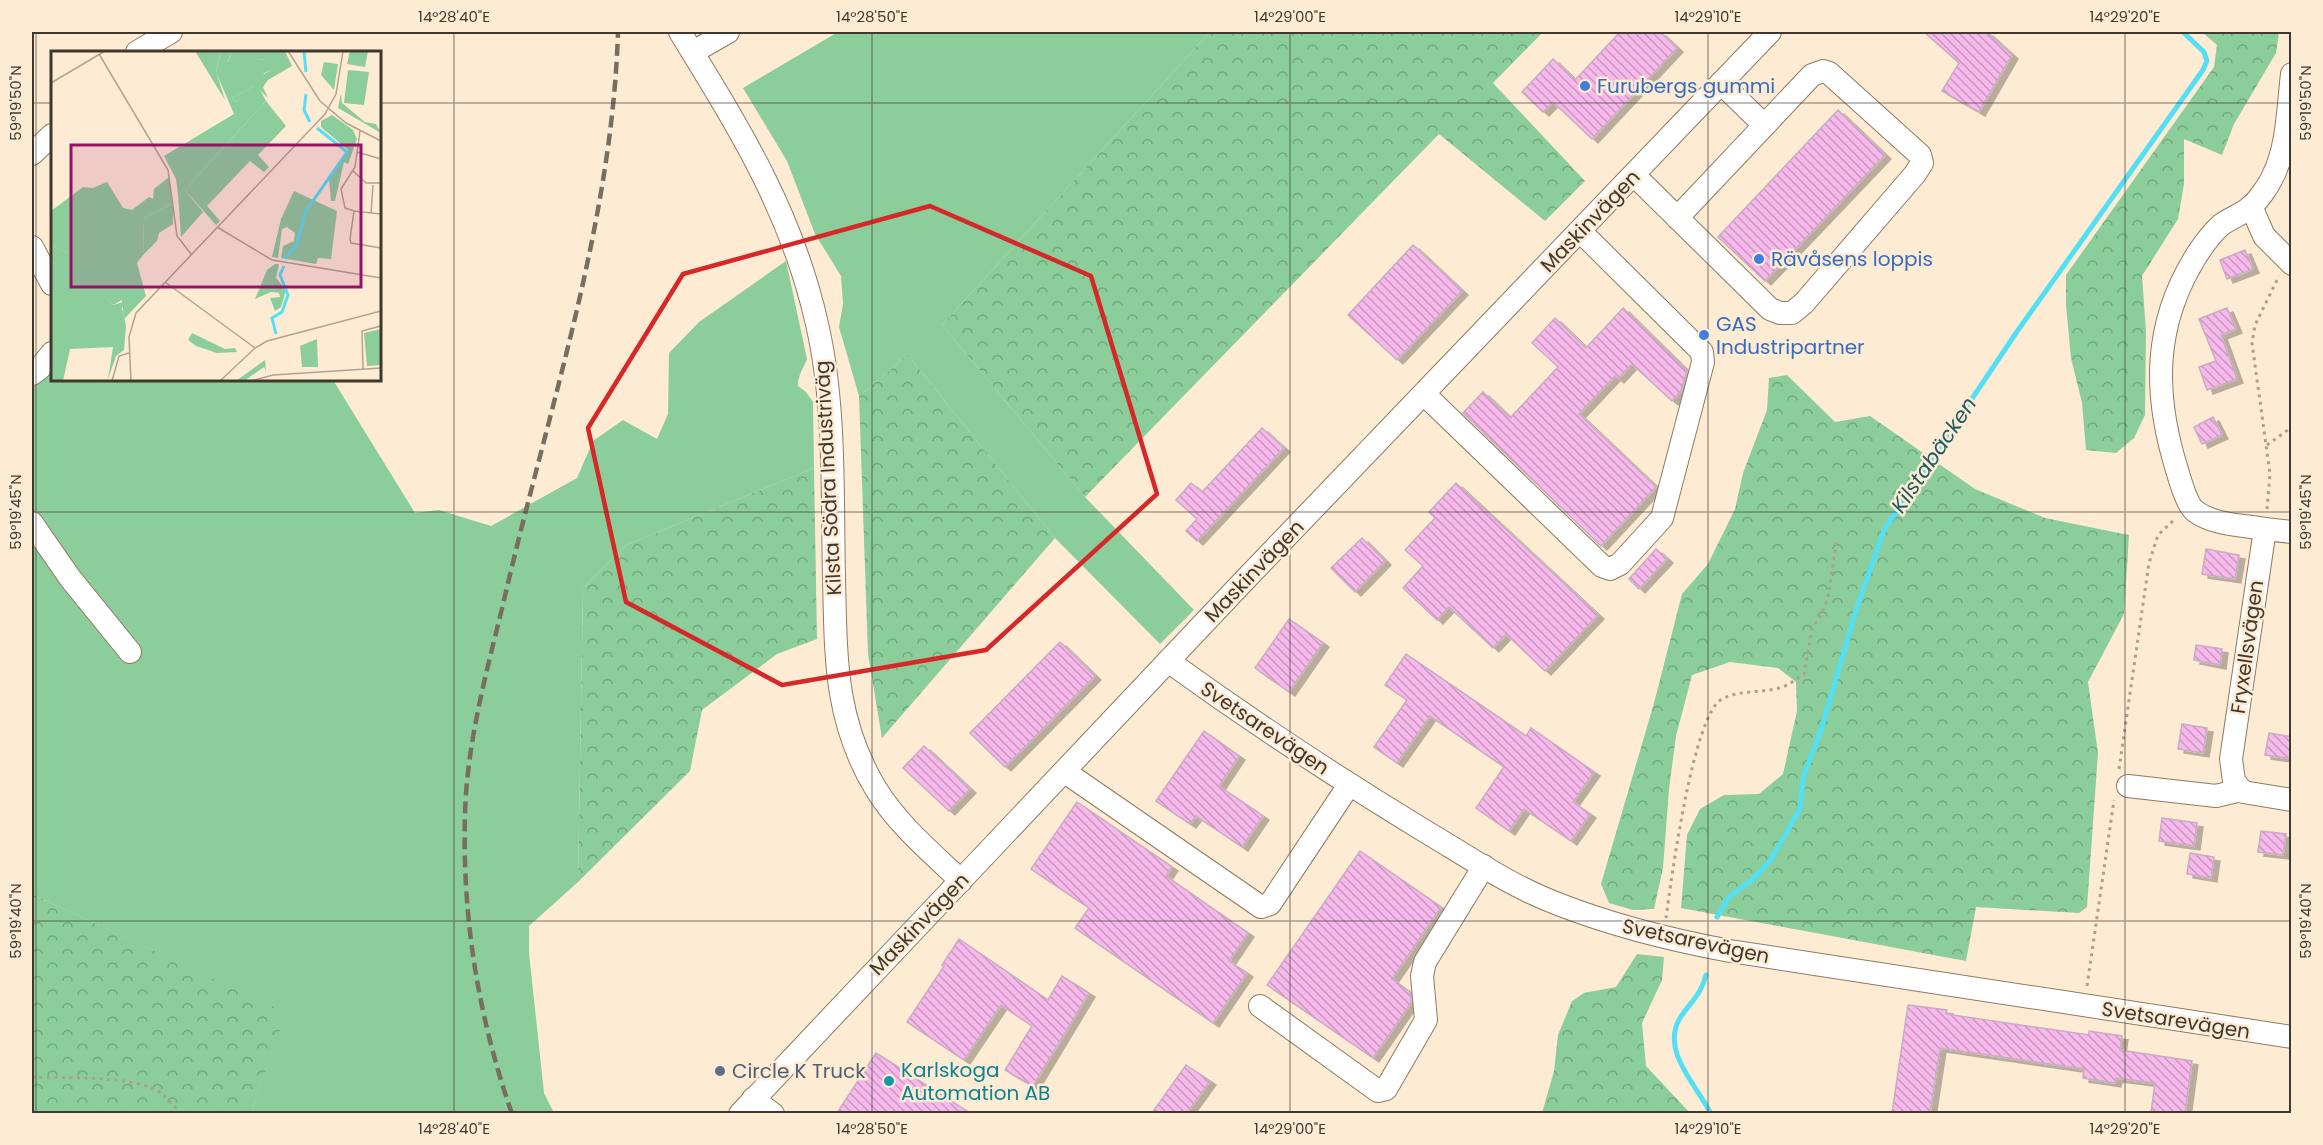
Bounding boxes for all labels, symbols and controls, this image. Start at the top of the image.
text: 14°28'40"E [418,6,490,27]
text: 14°28'50"E [836,6,908,27]
text: 14°29'00"E [1254,6,1326,27]
text: 14°29'10"E [1674,6,1742,27]
text: 14°29'20"E [2090,6,2160,27]
inset map [51,51,381,381]
text: 59°19'50"N [5,65,26,141]
text: 59°19'50"N [2295,65,2316,141]
place label: Furubergs gummi [1597,72,1775,100]
marker: Furubergs gummi [1578,79,1592,93]
street label: Maskinvägen [1534,164,1646,278]
place label: Rävåsens loppis [1771,245,1933,273]
marker: Rävåsens loppis [1752,252,1766,266]
place label: GAS Industripartner [1716,310,1865,361]
marker: GAS Industripartner [1697,328,1711,342]
street label: Kilsta Södra Industriväg [808,360,848,596]
water label: Kilstabäcken [1884,391,1983,518]
text: 59°19'45"N [5,474,26,550]
text: 59°19'45"N [2295,474,2316,550]
street label: Maskinvägen [1198,514,1310,628]
street label: Fryxellsvägen [2224,578,2270,716]
street label: Svetsarevägen [1195,674,1335,782]
street label: Maskinvägen [863,867,975,981]
text: 59°19'40"N [5,883,26,959]
text: 59°19'40"N [2295,883,2316,959]
street label: Svetsarevägen [1620,912,1772,970]
street label: Svetsarevägen [2100,994,2252,1046]
place label: Karlskoga Automation AB [901,1056,1050,1107]
place label: Circle K Truck [732,1057,866,1085]
marker: Circle K Truck [713,1064,727,1078]
marker: Karlskoga Automation AB [882,1074,896,1088]
text: 14°28'40"E [418,1118,490,1139]
text: 14°28'50"E [836,1118,908,1139]
text: 14°29'00"E [1254,1118,1326,1139]
text: 14°29'10"E [1674,1118,1742,1139]
text: 14°29'20"E [2090,1118,2160,1139]

